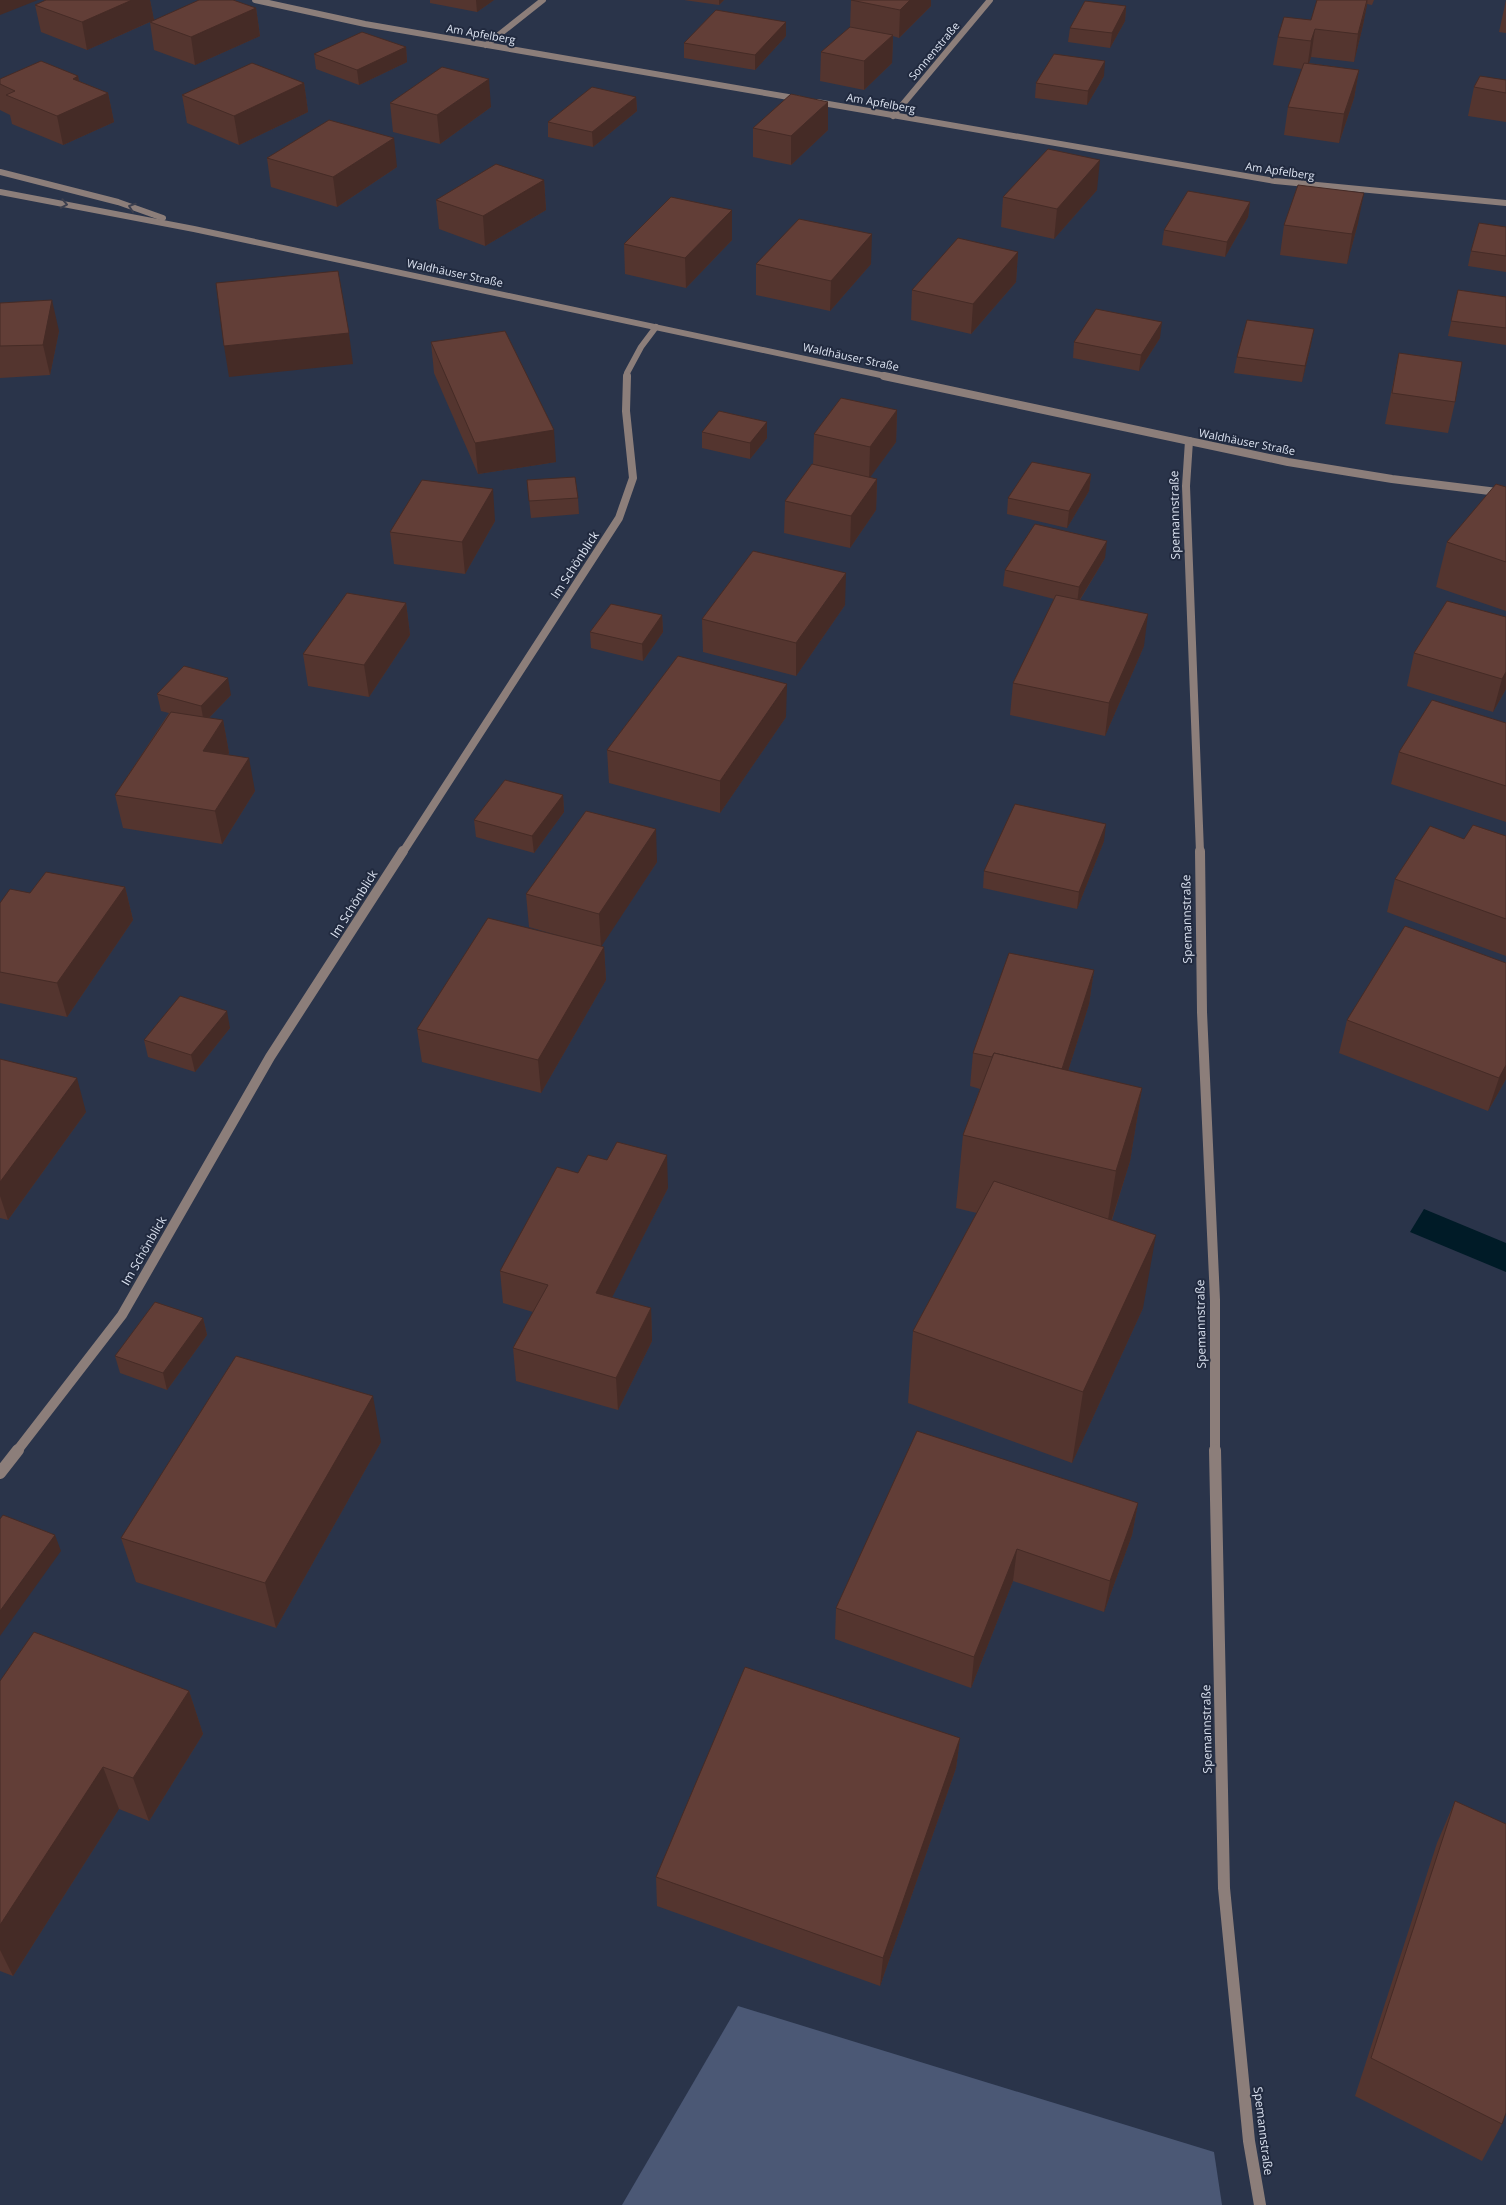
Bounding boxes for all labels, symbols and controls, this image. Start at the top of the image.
street label: Sonnenstraße [905,18,962,83]
street label: Am Apfelberg [445,20,517,47]
street label: Am Apfelberg [845,89,917,116]
street label: Am Apfelberg [1245,158,1316,183]
one-way arrow [59,199,68,209]
one-way arrow [128,203,137,213]
street label: Waldhäuser Straße [406,255,504,290]
street label: Waldhäuser Straße [802,339,900,374]
street label: Waldhäuser Straße [1198,425,1297,458]
street label: Spemannstraße [1165,470,1184,560]
street label: Im Schönblick [546,527,603,602]
street label: Im Schönblick [326,866,382,941]
street label: Spemannstraße [1177,874,1196,964]
street label: Im Schönblick [117,1212,171,1288]
street label: Spemannstraße [1191,1279,1210,1369]
street label: Spemannstraße [1197,1684,1216,1774]
street label: Spemannstraße [1250,2086,1277,2176]

